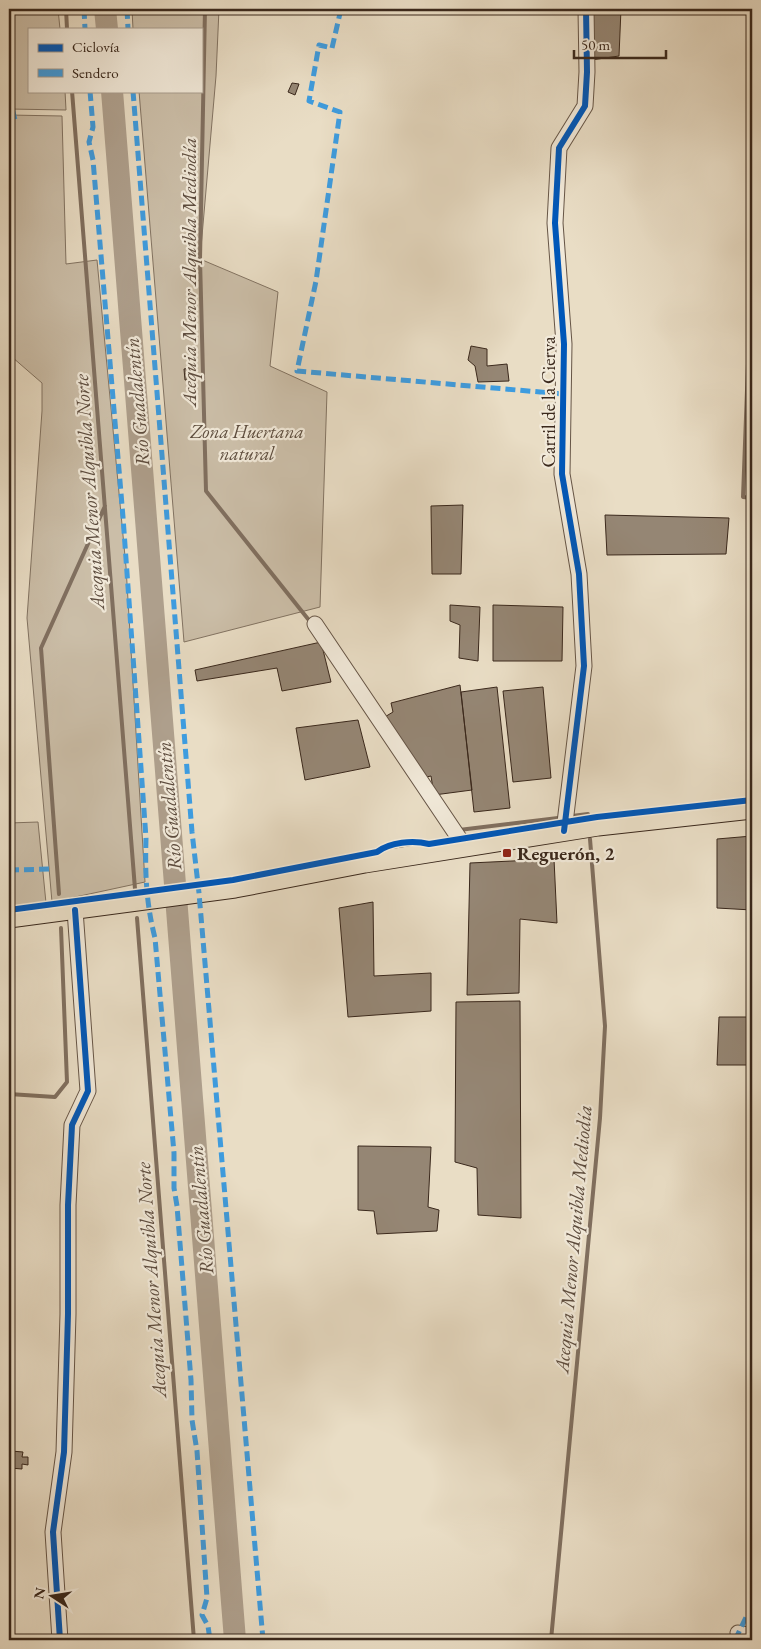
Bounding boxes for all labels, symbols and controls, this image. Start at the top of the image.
legend [28,28,202,92]
scale bar [574,28,666,60]
text: 50 m [581,35,610,54]
text: Ciclovía [72,37,119,56]
text: Sendero [72,63,119,82]
water label: Acequia Menor Alquibla Mediodía [176,137,203,409]
water label: Río Guadalentín [118,336,156,468]
street label: Carril de la Cierva [536,336,561,468]
water label: Acequia Menor Alquibla Norte [68,373,111,613]
park label: Zona Huertana natural [189,419,304,466]
water label: Río Guadalentín [150,740,188,872]
place label: Reguerón, 2 [517,841,614,866]
marker: Reguerón, 2 [501,847,513,859]
water label: Acequia Menor Alquibla Mediodía [548,1104,599,1376]
water label: Río Guadalentín [182,1144,220,1276]
water label: Acequia Menor Alquibla Norte [130,1161,173,1401]
north arrow [28,1572,78,1622]
text: N [29,1585,49,1601]

